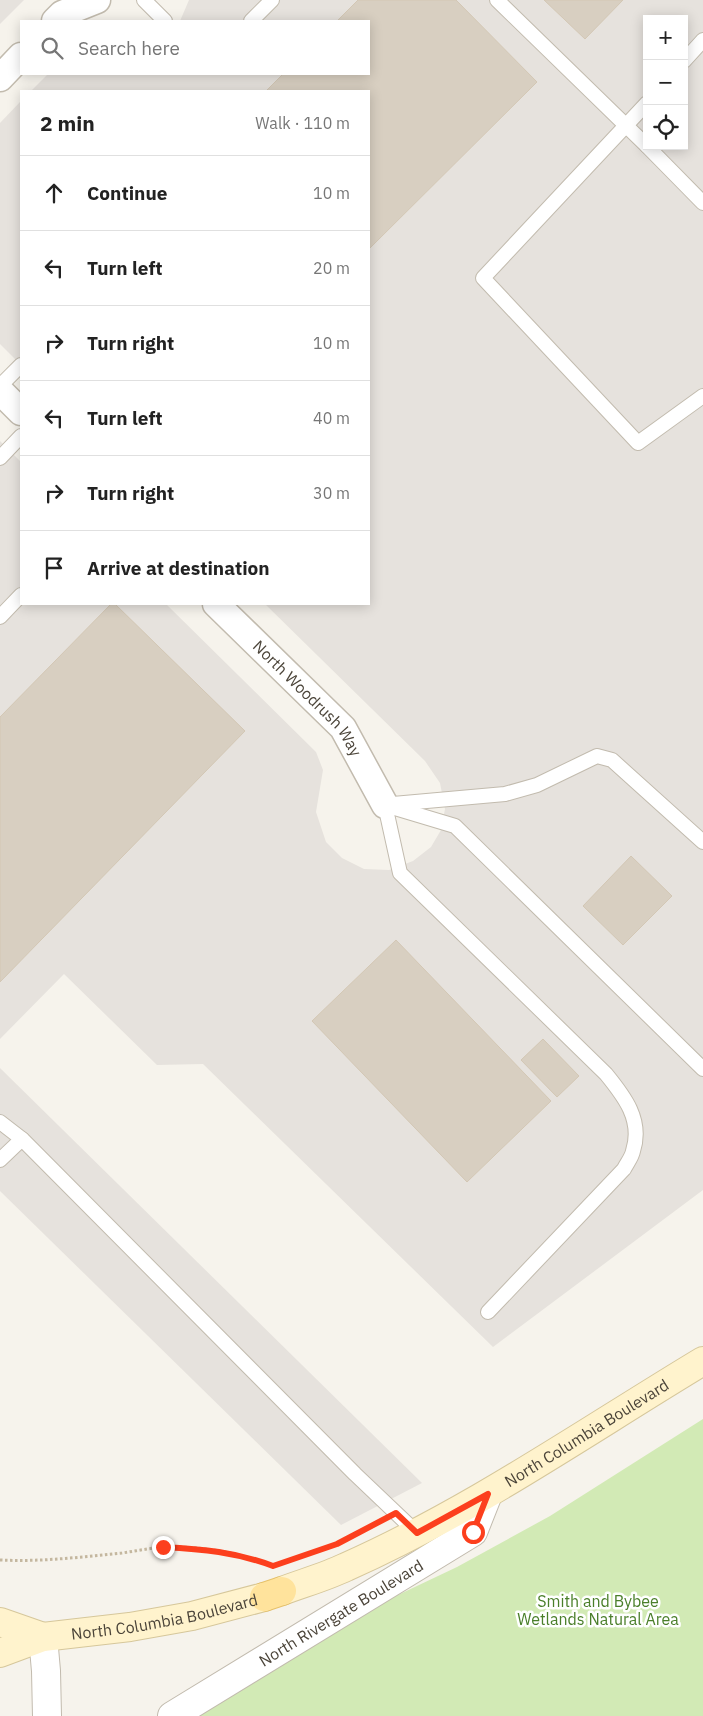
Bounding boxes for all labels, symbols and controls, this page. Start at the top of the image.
map controls [643,15,688,150]
button: + [643,15,688,60]
search box [20,20,370,75]
icon: search [38,34,66,62]
text: Search here [78,36,180,60]
button: − [643,60,688,105]
button: locate [643,105,688,150]
text: 2 min [40,109,95,137]
text: Walk · 110 m [255,113,350,133]
icon: ahead [40,179,68,207]
text: Continue [87,181,167,205]
text: 10 m [313,183,350,203]
icon: left [40,254,68,282]
text: Turn left [87,256,163,280]
text: 20 m [313,258,350,278]
icon: right [40,329,68,357]
text: Turn right [87,331,174,355]
text: 10 m [313,333,350,353]
icon: left [40,404,68,432]
text: Turn left [87,406,163,430]
text: 40 m [313,408,350,428]
icon: right [40,479,68,507]
text: Turn right [87,481,174,505]
text: 30 m [313,483,350,503]
icon: arrive [40,554,68,582]
text: Arrive at destination [87,556,270,580]
street label: North Woodrush Way [249,636,366,760]
street label: North Columbia Boulevard [501,1374,672,1491]
route start [462,1521,485,1544]
route end [152,1536,175,1559]
street label: North Rivergate Boulevard [255,1555,427,1671]
street label: North Columbia Boulevard [70,1589,260,1644]
park label: Smith and Bybee Wetlands Natural Area [517,1591,679,1629]

